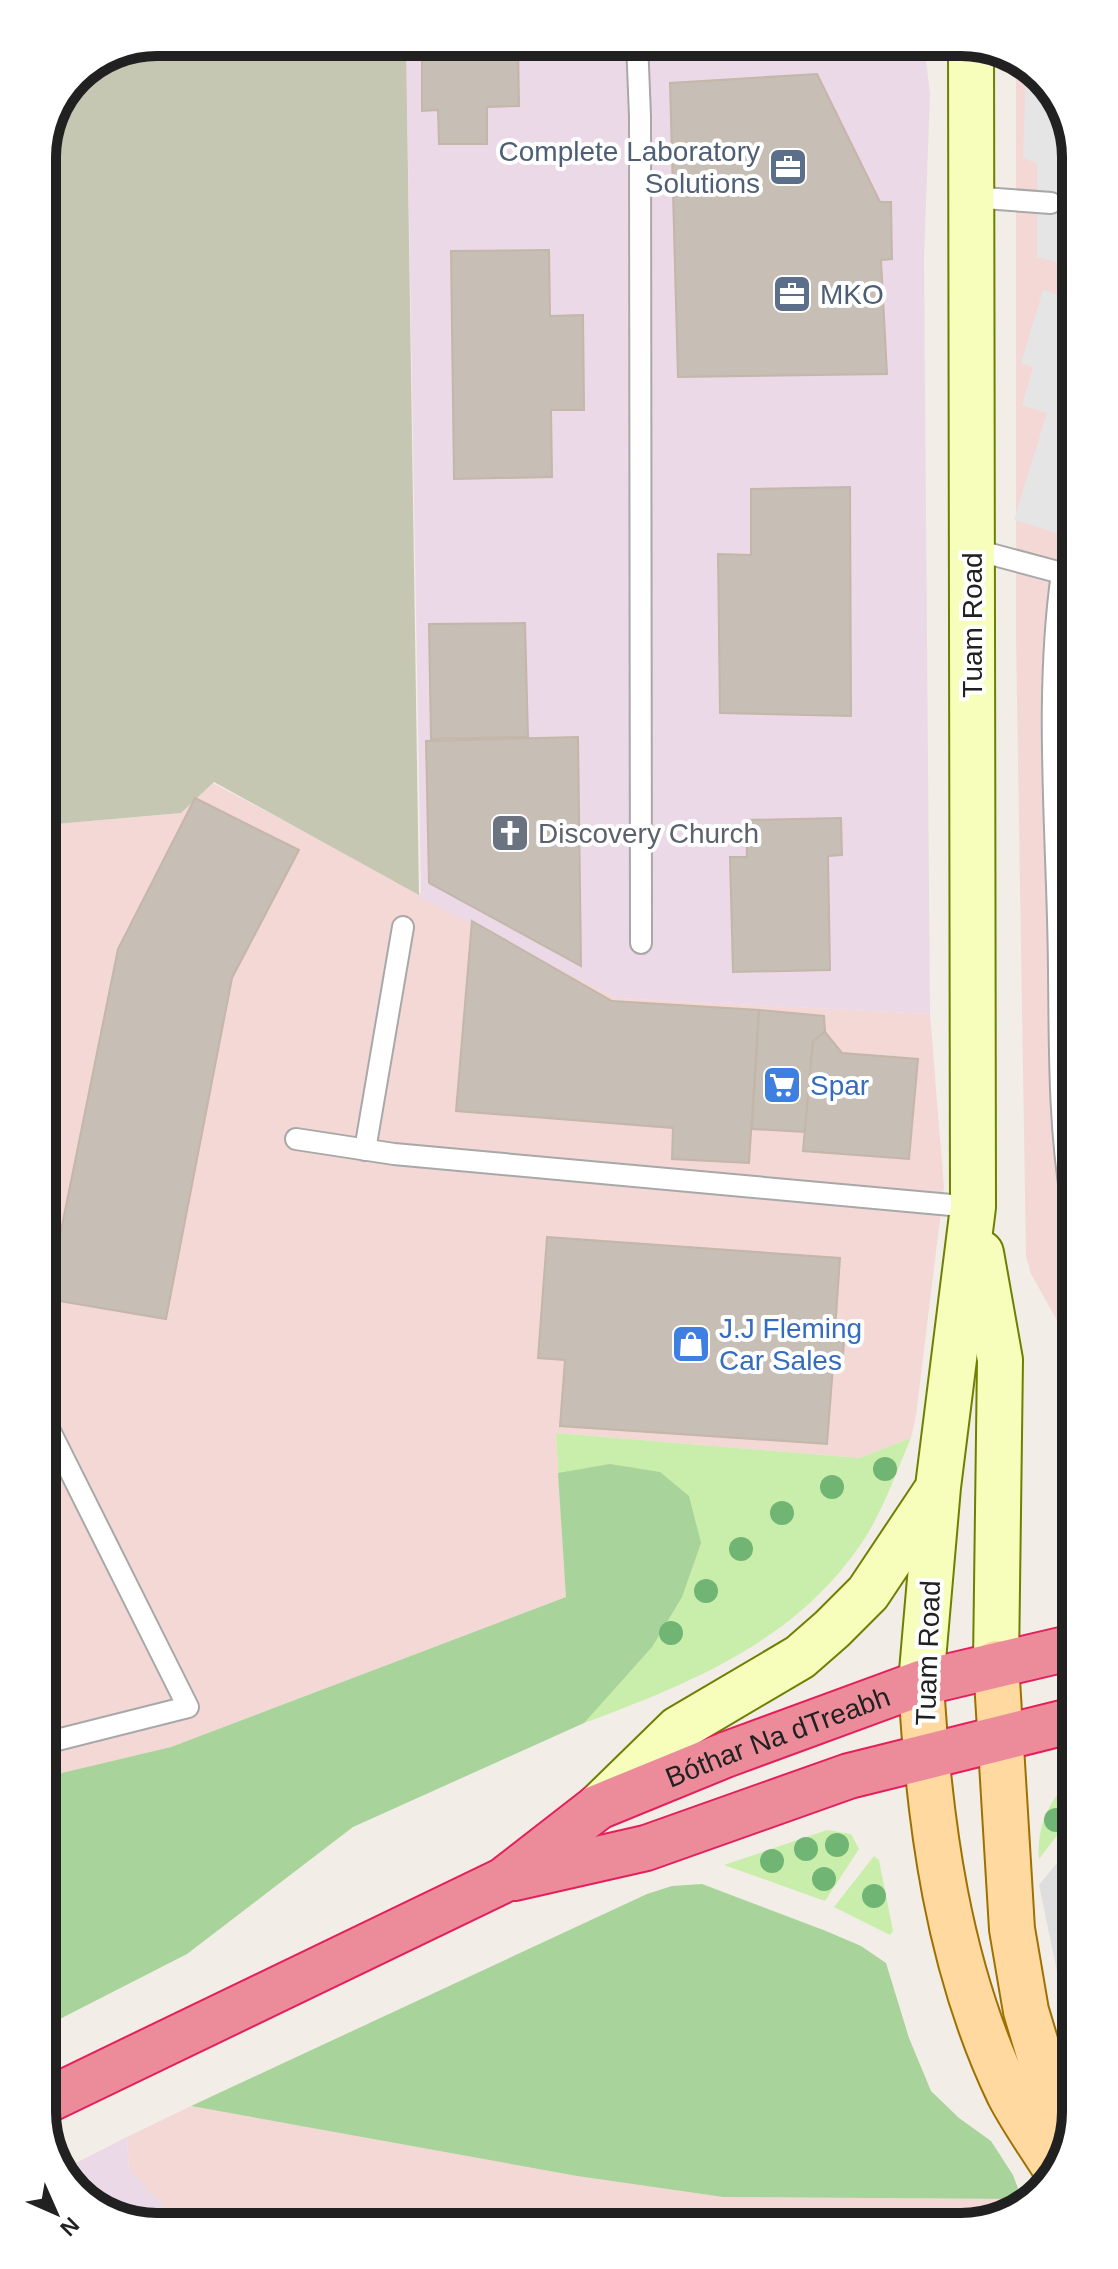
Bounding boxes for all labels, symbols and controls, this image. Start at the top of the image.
place label: Complete Laboratory Solutions [499,136,760,199]
office icon: Complete Laboratory Solutions [767,146,809,188]
office icon: MKO [771,273,813,315]
place label: MKO [820,279,884,310]
street label: Tuam Road [957,552,988,698]
church icon: Discovery Church [489,812,531,854]
place label: Discovery Church [538,818,759,849]
supermarket icon: Spar [761,1064,803,1106]
place label: Spar [810,1070,869,1101]
place label: J.J Fleming Car Sales [719,1313,862,1376]
shop icon: J.J Fleming Car Sales [670,1323,712,1365]
street label: Tuam Road [910,1580,946,1726]
street label: Bóthar Na dTreabh [661,1680,894,1793]
north arrow [16,2173,96,2253]
text: N [55,2212,84,2241]

